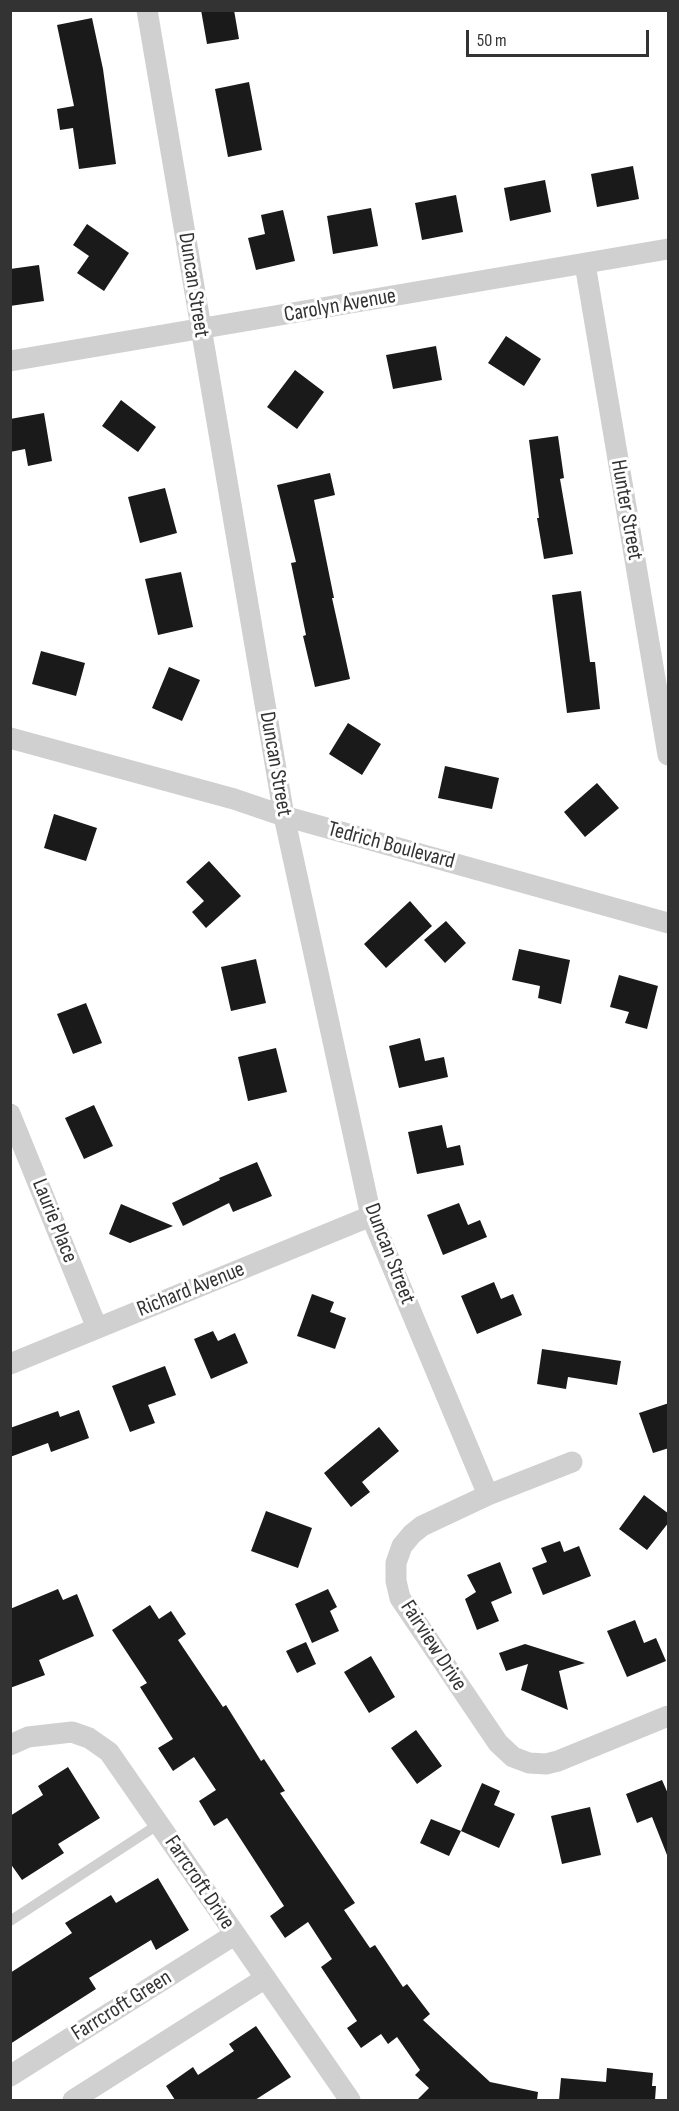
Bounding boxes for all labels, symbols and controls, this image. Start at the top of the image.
scale bar [469,18,652,56]
text: 50 m [477,30,507,51]
street label: Duncan Street [172,231,214,339]
street label: Carolyn Avenue [282,283,398,329]
street label: Hunter Street [604,458,648,562]
street label: Duncan Street [253,710,297,818]
street label: Tedrich Boulevard [325,816,457,876]
street label: Laurie Place [25,1175,83,1267]
street label: Duncan Street [358,1200,420,1308]
street label: Richard Avenue [133,1257,249,1323]
street label: Fairview Drive [394,1596,472,1696]
street label: Farrcroft Drive [158,1831,240,1935]
street label: Farrcroft Green [67,1965,177,2047]

